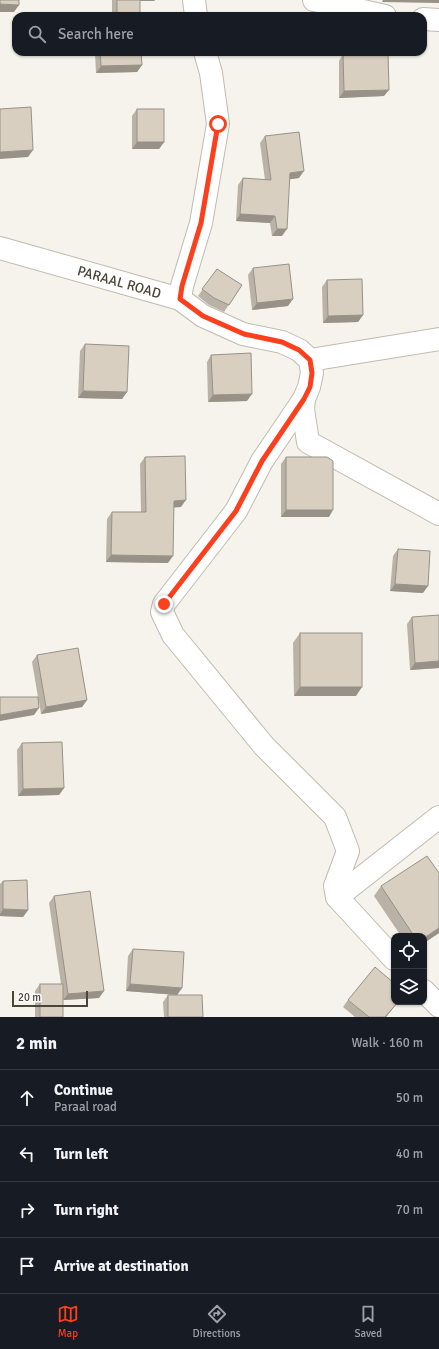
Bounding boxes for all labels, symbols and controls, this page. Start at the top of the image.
search box [12,12,427,56]
icon: search [26,23,48,45]
text: Search here [58,25,134,43]
route start [209,115,227,133]
street label: PARAAL ROAD [75,262,163,302]
route end [155,595,173,613]
map controls [391,933,427,1005]
button: locate [391,933,427,969]
button: layers [391,969,427,1005]
scale bar [12,989,88,1008]
text: 20 m [18,991,41,1004]
text: 2 min [16,1033,57,1054]
text: Walk · 160 m [352,1035,423,1051]
text: Continue [54,1081,113,1099]
icon: ahead [16,1087,38,1109]
text: 50 m [396,1090,423,1106]
text: Paraal road [54,1099,117,1115]
icon: left [16,1143,38,1165]
text: Turn left [54,1145,108,1163]
text: 40 m [396,1146,423,1162]
icon: right [16,1199,38,1221]
text: Turn right [54,1201,119,1219]
text: 70 m [396,1202,423,1218]
icon: arrive [16,1255,38,1277]
text: Arrive at destination [54,1257,189,1275]
tab: Map [57,1303,79,1340]
tab: Directions [193,1303,241,1340]
tab: Saved [354,1303,382,1340]

